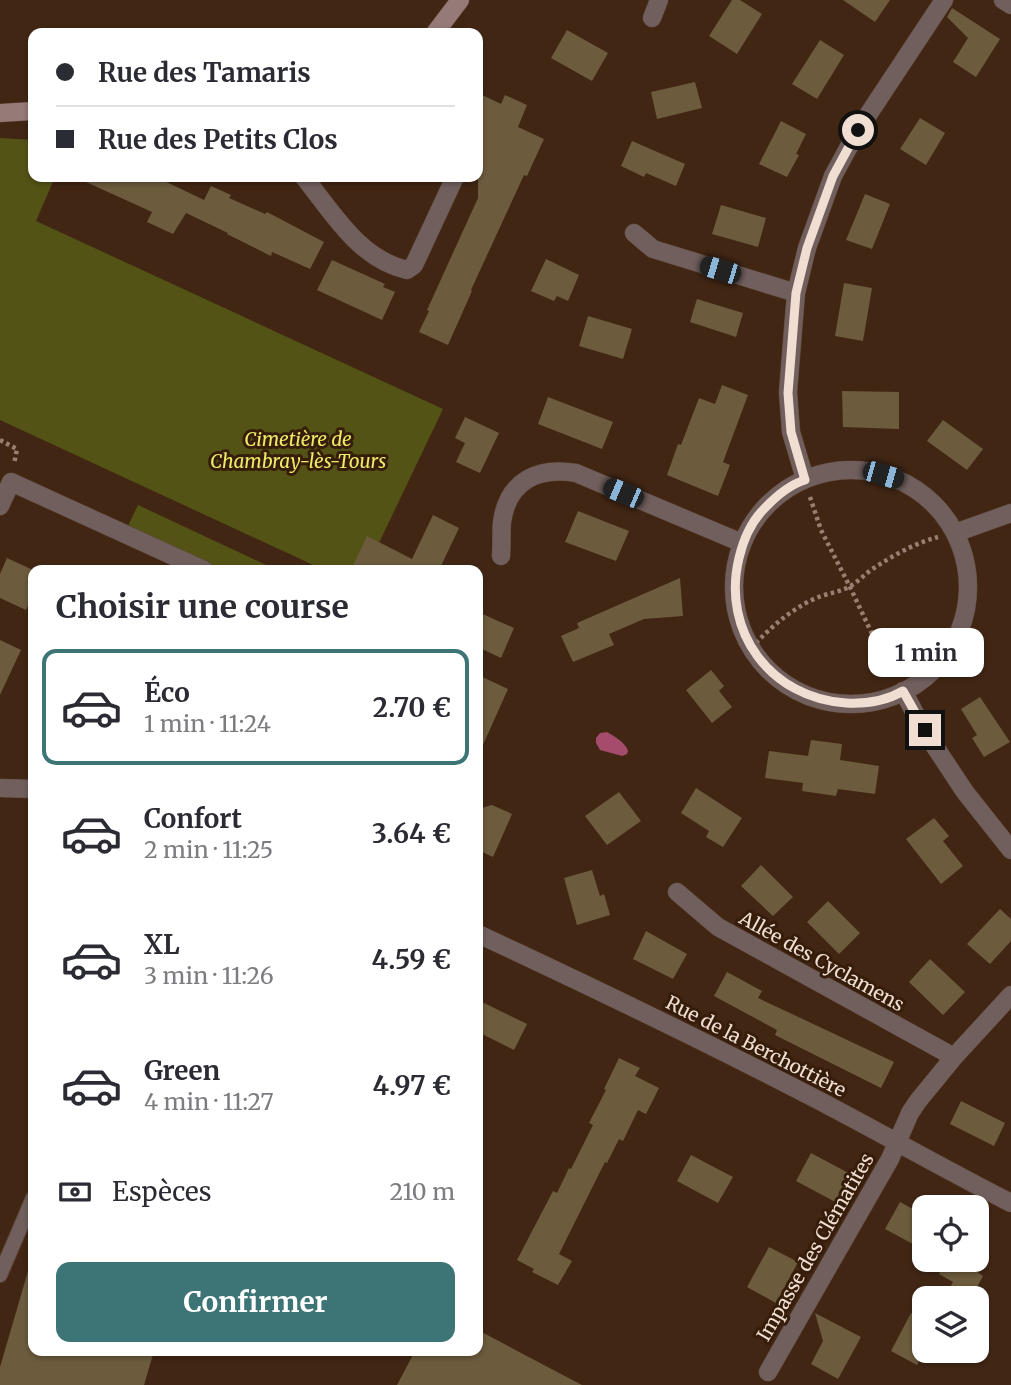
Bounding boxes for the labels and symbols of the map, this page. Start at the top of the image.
route start [842,114,874,146]
car [697,254,744,286]
park label: Cimetière de Chambray-lès-Tours [210,427,386,473]
car [860,459,907,491]
car [600,475,647,511]
callout: 1 min [867,628,983,678]
route end [909,714,941,746]
street label: Allée des Cyclamens [734,905,909,1016]
street label: Rue de la Berchottière [662,990,850,1102]
street label: Impasse des Clématites [751,1149,879,1345]

